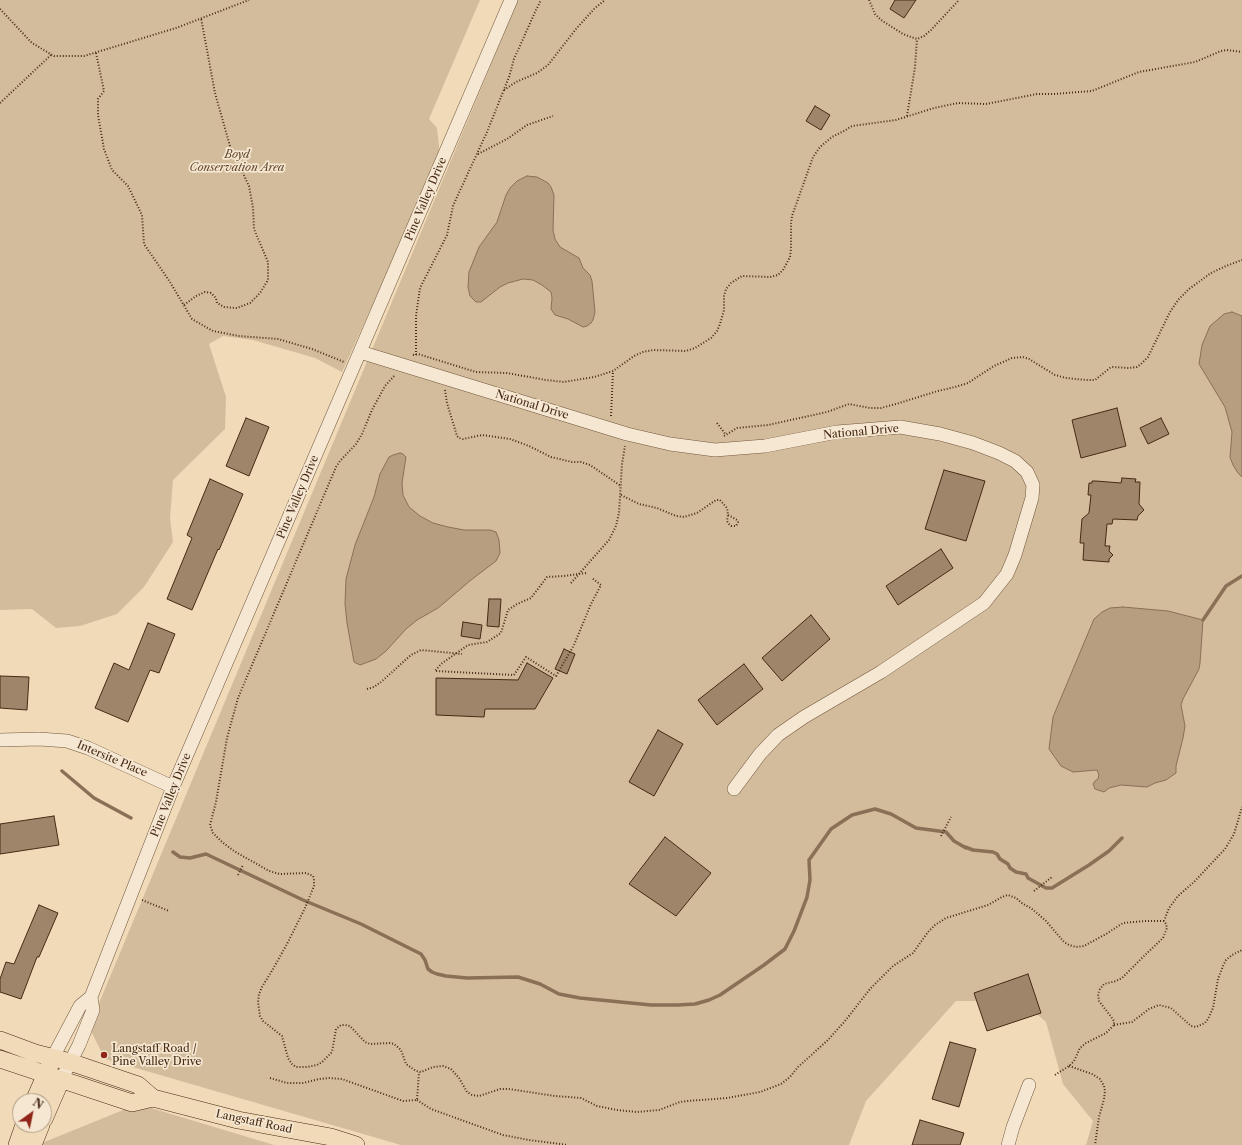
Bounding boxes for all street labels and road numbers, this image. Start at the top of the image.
street label: Pine Valley Drive [402,155,450,243]
street label: National Drive [494,388,570,422]
street label: National Drive [823,422,899,442]
street label: Pine Valley Drive [274,453,322,541]
street label: Intersite Place [75,738,149,780]
street label: Pine Valley Drive [148,751,194,839]
street label: Langstaff Road [215,1107,293,1137]

